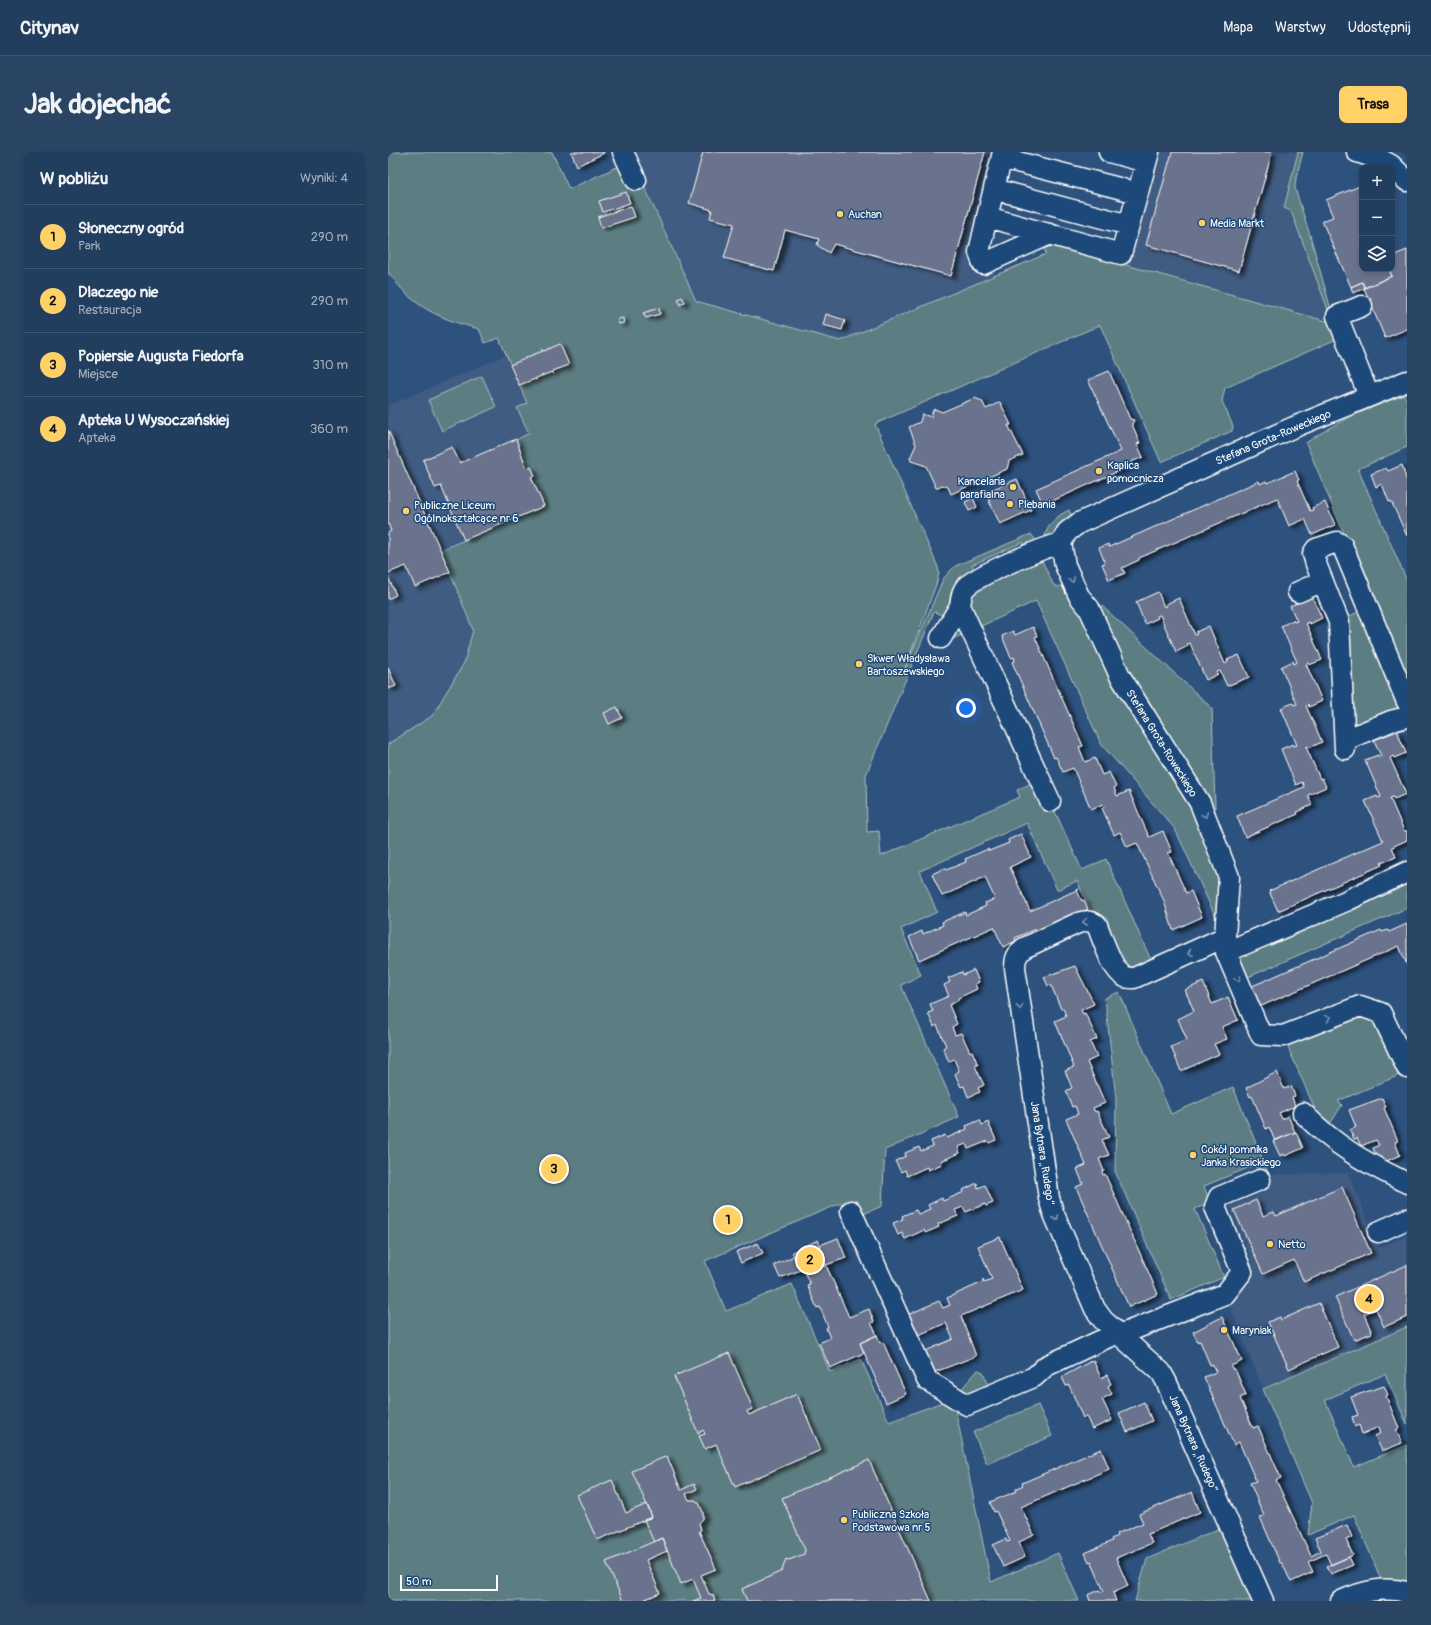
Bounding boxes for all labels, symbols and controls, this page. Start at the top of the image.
text: Citynav [20,16,79,40]
text: Mapa [1223,19,1253,36]
text: Warstwy [1275,19,1326,36]
text: Udostępnij [1348,19,1411,36]
button: Trasa [1339,86,1407,123]
text: Jak dojechać [24,87,172,122]
map controls [1359,164,1395,272]
button: + [1359,164,1395,200]
text: W pobliżu [40,168,108,189]
text: Wyniki: 4 [300,170,348,186]
button: − [1359,200,1395,236]
place label: Auchan [848,208,882,221]
marker: Auchan [835,209,845,219]
place label: Media Markt [1210,217,1265,230]
marker: Media Markt [1197,218,1207,228]
text: Słoneczny ogród [78,219,184,238]
text: 1 [50,229,56,245]
text: 290 m [311,229,348,245]
button: layers [1359,236,1395,272]
text: Park [78,238,101,254]
text: Dlaczego nie [78,283,158,302]
text: 2 [49,293,57,309]
text: 290 m [311,293,348,309]
text: Restauracja [78,302,142,318]
text: Popiersie Augusta Fiedorfa [78,347,244,366]
text: 3 [49,357,57,373]
text: 310 m [312,357,348,373]
text: Miejsce [78,366,118,382]
street label: Stefana Grota-Roweckiego [1214,407,1333,468]
text: Apteka U Wysoczańskiej [78,411,229,430]
text: 4 [49,421,57,437]
text: 360 m [310,421,348,437]
text: Apteka [78,430,116,446]
place label: Kaplica pomocnicza [1107,459,1164,485]
marker: Kaplica pomocnicza [1094,466,1104,476]
place label: Kancelaria parafialna [958,475,1005,501]
marker: Kancelaria parafialna [1008,482,1018,492]
place label: Plebania [1018,498,1056,511]
place label: Publiczne Liceum Ogólnokształcące nr 6 [414,499,519,525]
marker: Plebania [1005,499,1015,509]
marker: Publiczne Liceum Ogólnokształcące nr 6 [401,506,411,516]
one-way arrow [1067,576,1075,583]
place label: Skwer Władysława Bartoszewskiego [867,652,950,678]
marker: Skwer Władysława Bartoszewskiego [854,659,864,669]
street label: Stefana Grota-Roweckiego [1123,687,1200,799]
your location [956,698,976,718]
one-way arrow [1200,811,1208,818]
one-way arrow [1082,917,1088,926]
one-way arrow [1186,948,1194,956]
one-way arrow [1233,975,1241,983]
one-way arrow [1015,1004,1024,1010]
one-way arrow [1324,1015,1331,1023]
street label: Jana Bytnara „Rudego” [1028,1100,1057,1206]
place label: Cokół pomnika Janka Krasickiego [1201,1143,1281,1169]
marker: Cokół pomnika Janka Krasickiego [1188,1150,1198,1160]
pin: 3 [541,1154,567,1184]
pin: 1 [715,1205,741,1235]
one-way arrow [1051,1214,1059,1221]
place label: Netto [1278,1238,1306,1251]
marker: Netto [1265,1239,1275,1249]
pin: 2 [797,1245,823,1275]
pin: 4 [1356,1284,1382,1314]
place label: Maryniak [1232,1324,1272,1337]
marker: Maryniak [1219,1325,1229,1335]
street label: Jana Bytnara „Rudego” [1166,1393,1221,1494]
place label: Publiczna Szkoła Podstawowa nr 5 [852,1508,931,1534]
marker: Publiczna Szkoła Podstawowa nr 5 [839,1515,849,1525]
scale bar [400,1573,498,1592]
text: 50 m [406,1575,432,1588]

